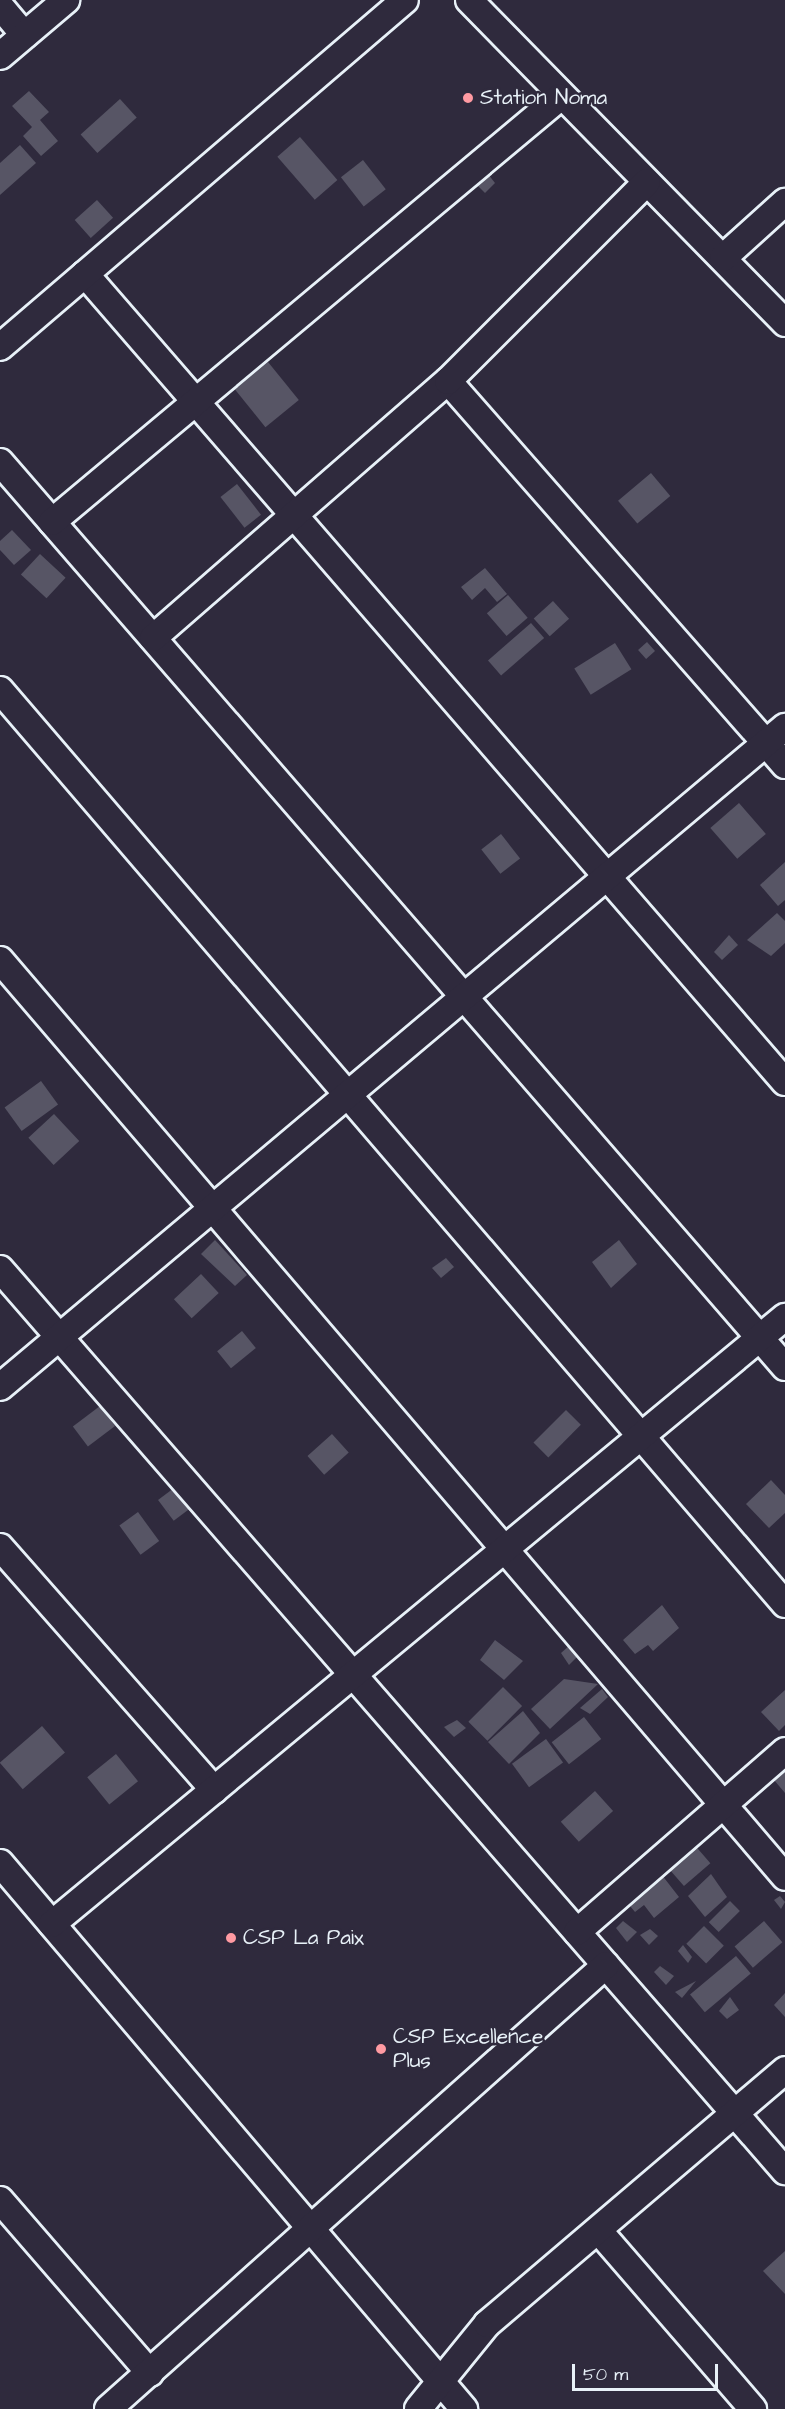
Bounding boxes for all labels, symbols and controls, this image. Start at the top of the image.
place label: Station Noma [480,85,607,111]
marker: Station Noma [461,91,475,105]
place label: CSP La Paix [243,1925,364,1951]
marker: CSP La Paix [224,1931,238,1945]
place label: CSP Excellence Plus [393,2024,543,2074]
marker: CSP Excellence Plus [374,2042,388,2056]
scale bar [575,2352,720,2390]
text: 50 m [583,2362,628,2387]

